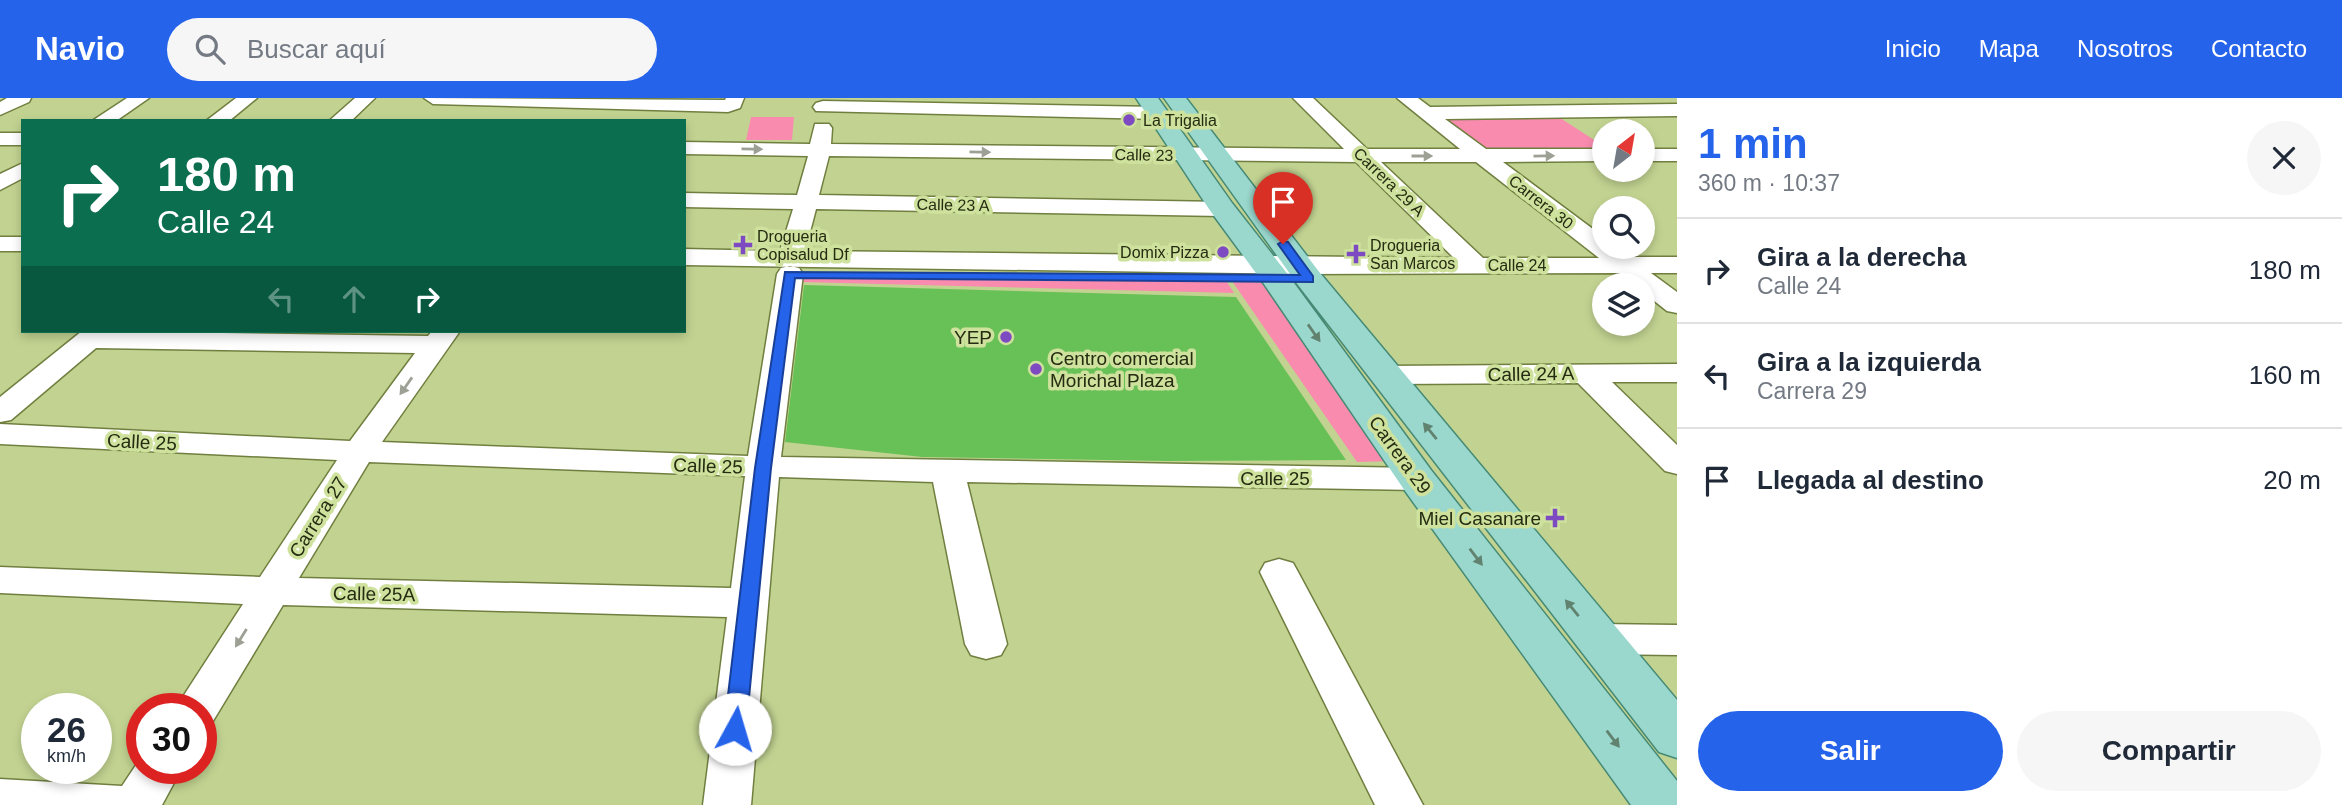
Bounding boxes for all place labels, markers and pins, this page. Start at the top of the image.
marker: La Trigalia [1121,112,1137,128]
place label: La Trigalia [1143,112,1217,129]
pin [1253,172,1313,244]
place label: Drogueria Copisalud Df [757,228,849,263]
marker: Drogueria Copisalud Df [735,237,751,253]
place label: Drogueria San Marcos [1370,237,1455,272]
place label: Domix Pizza [1120,244,1209,261]
marker: Domix Pizza [1215,244,1231,260]
marker: Drogueria San Marcos [1348,246,1364,262]
place label: YEP [954,327,992,348]
marker: YEP [998,329,1014,345]
place label: Centro comercial Morichal Plaza [1050,348,1194,391]
marker: Centro comercial Morichal Plaza [1028,361,1044,377]
place label: Miel Casanare [1419,508,1541,529]
marker: Miel Casanare [1547,510,1563,526]

